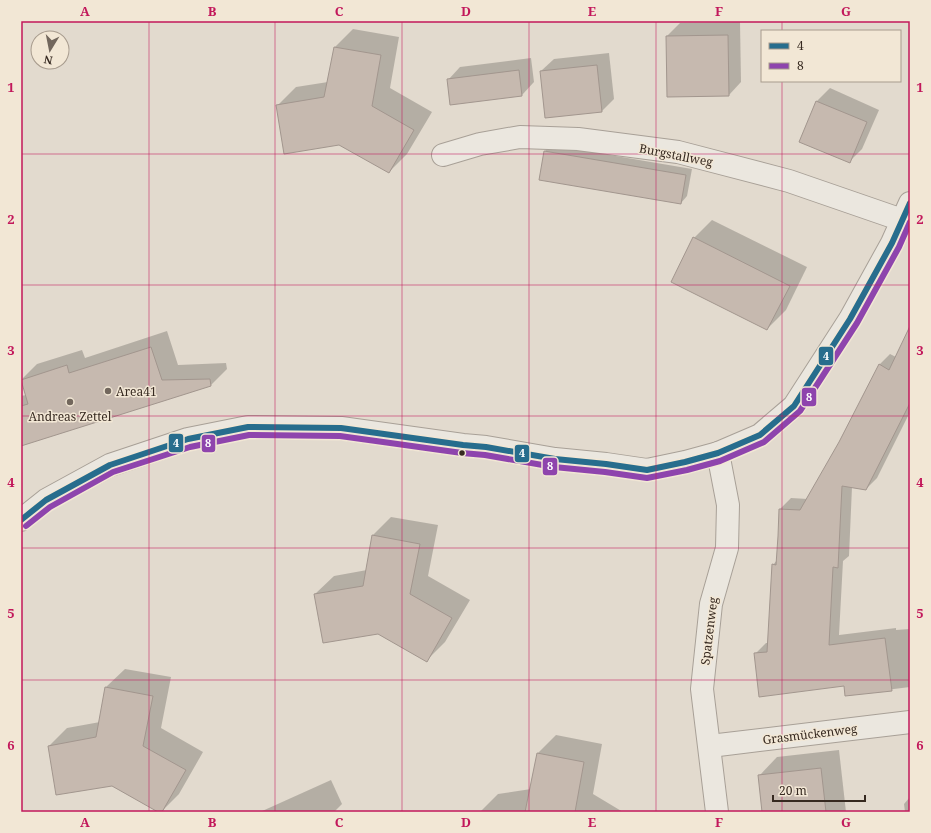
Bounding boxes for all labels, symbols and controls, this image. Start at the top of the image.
text: A [80,2,90,20]
text: B [208,2,217,20]
text: C [335,2,344,20]
text: D [461,2,471,20]
text: E [588,2,597,20]
text: F [715,2,723,20]
text: G [841,2,851,20]
north arrow [30,30,70,70]
legend [761,30,901,82]
text: 4 [797,37,804,54]
text: N [42,52,54,68]
text: 8 [797,57,804,74]
text: 1 [7,78,15,96]
text: 1 [916,78,924,96]
street label: Burgstallweg [638,140,715,171]
text: 2 [7,210,15,228]
text: 2 [916,210,924,228]
text: 3 [7,341,15,359]
text: 3 [916,341,924,359]
line badge: 4 [818,346,834,366]
text: 4 [823,348,829,363]
place label: Area41 [116,383,157,400]
marker: Area41 [103,386,113,396]
line badge: 8 [801,387,817,407]
text: 8 [806,389,812,404]
marker: Andreas Zettel [65,397,75,407]
place label: Andreas Zettel [28,408,112,425]
line badge: 4 [168,433,184,453]
line badge: 8 [201,434,216,453]
text: 4 [173,435,179,450]
text: 8 [205,435,211,450]
line badge: 4 [514,444,530,463]
text: 4 [519,445,525,460]
unlabelled marker [457,448,467,458]
line badge: 8 [542,457,558,476]
text: 8 [547,458,553,473]
text: 4 [7,473,15,491]
text: 4 [916,473,924,491]
street label: Spatzenweg [696,595,722,666]
text: 5 [7,604,15,622]
text: 5 [916,604,924,622]
street label: Grasmückenweg [762,720,859,748]
text: 6 [7,736,15,754]
text: 6 [916,736,924,754]
scale bar [773,777,865,803]
text: 20 m [779,782,807,799]
text: A [80,813,90,831]
text: B [208,813,217,831]
text: C [335,813,344,831]
text: D [461,813,471,831]
text: E [588,813,597,831]
text: F [715,813,723,831]
text: G [841,813,851,831]

